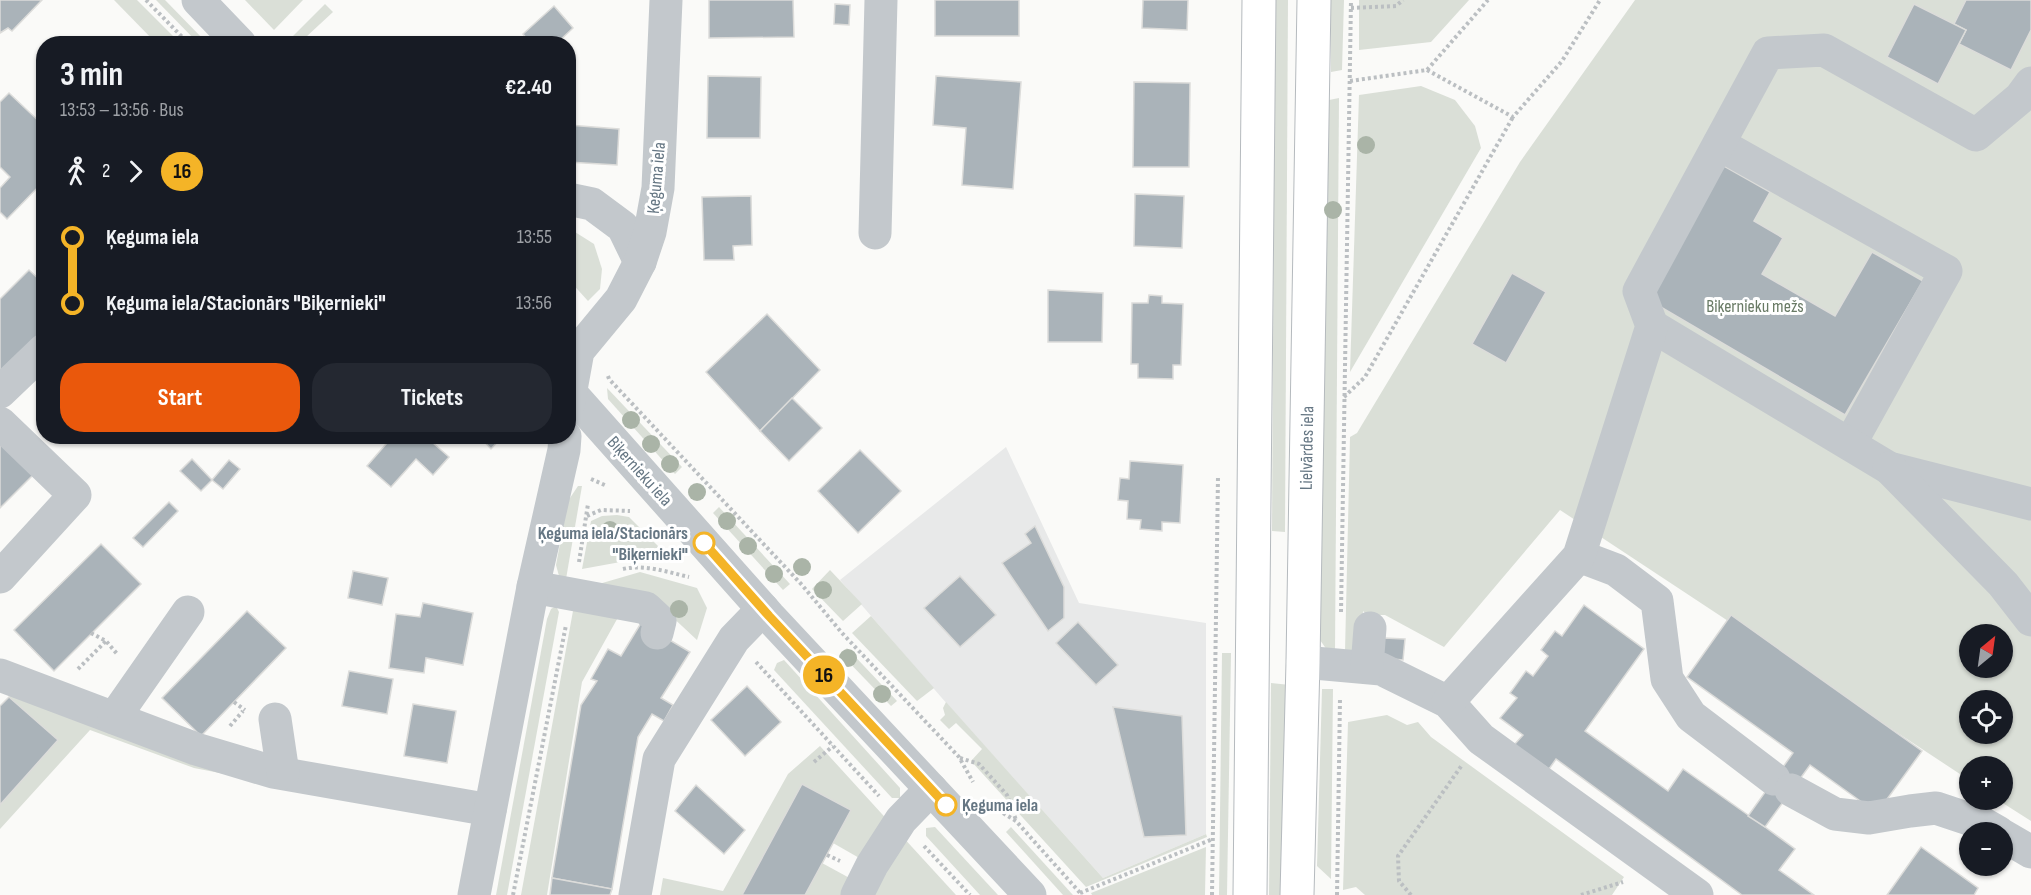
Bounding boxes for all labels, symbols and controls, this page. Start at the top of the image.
text: 3 min [60,55,123,95]
text: €2.40 [505,74,552,101]
text: 13:53 – 13:56 · Bus [60,98,184,122]
street label: Ķeguma iela [643,141,670,215]
icon: walk [60,155,93,188]
icon: forward [119,155,152,188]
text: 2 [102,159,110,183]
text: 16 [173,159,191,184]
text: Ķeguma iela [106,224,199,251]
text: 13:55 [517,225,552,249]
text: Ķeguma iela/Stacionārs "Biķernieki" [106,290,386,317]
text: 13:56 [516,291,552,315]
park label: Biķernieku mežs [1706,296,1804,317]
button: Start [60,363,300,432]
button: Tickets [312,363,552,432]
street label: Lielvārdes iela [1296,406,1318,490]
street label: Biķernieku iela [603,432,677,511]
place label: Ķeguma iela/Stacionārs "Biķernieki" [538,523,688,565]
marker: Ķeguma iela/Stacionārs "Biķernieki" [693,532,715,554]
north arrow [1959,624,2013,678]
map controls [1959,624,2013,876]
line badge: 16 [797,656,851,694]
text: 16 [815,663,833,688]
button: locate [1959,690,2013,744]
button: + [1959,756,2013,810]
marker: Ķeguma iela [935,794,957,816]
place label: Ķeguma iela [962,795,1038,816]
button: − [1959,822,2013,876]

